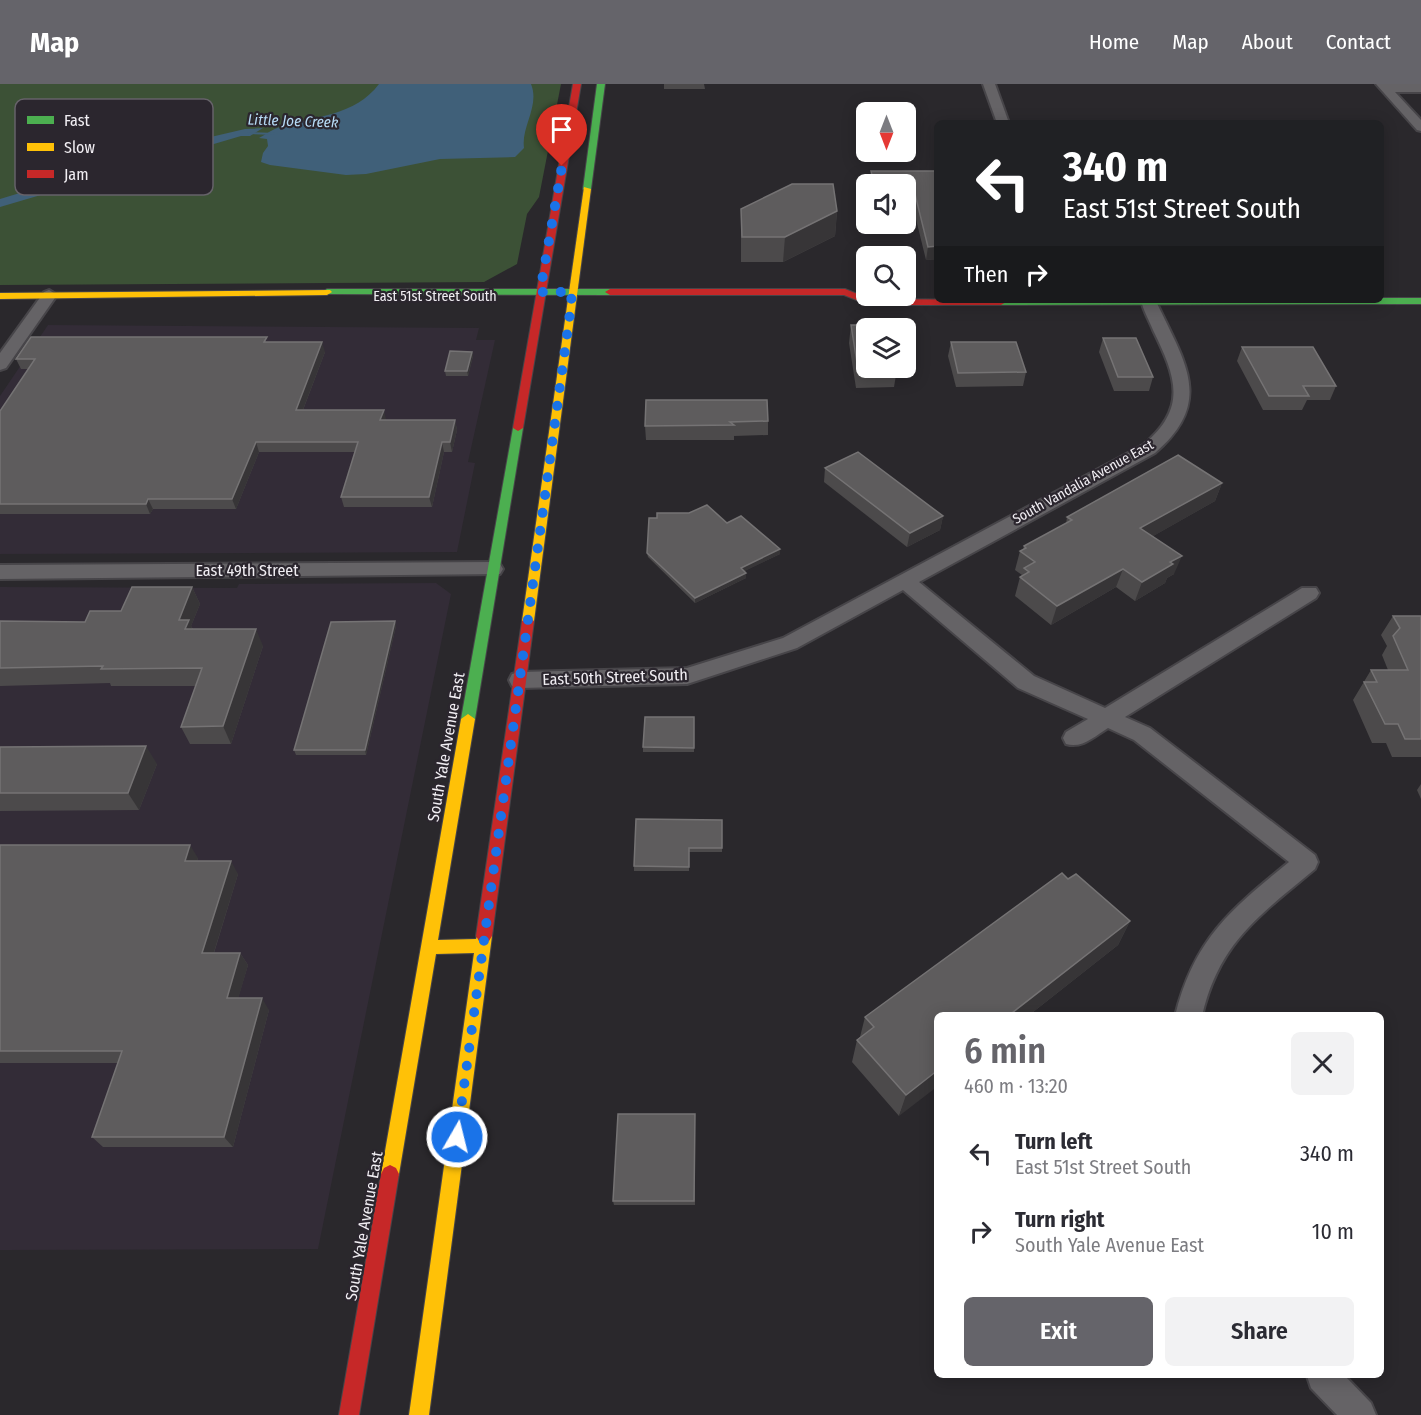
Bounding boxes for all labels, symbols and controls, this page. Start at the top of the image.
text: Map [30,26,79,59]
text: Home [1089,29,1139,55]
text: Map [1172,29,1209,55]
text: About [1242,29,1293,55]
text: Contact [1326,29,1391,55]
legend [15,99,213,195]
north arrow [856,102,916,162]
map controls [856,102,916,378]
pin [536,104,587,166]
water label: Little Joe Creek [247,110,339,132]
text: Fast [64,111,91,130]
icon: arrive [545,113,578,146]
text: Slow [64,138,95,157]
text: 340 m [1063,142,1168,192]
icon: left [964,144,1042,222]
text: Jam [64,165,89,184]
button: sound [856,174,916,234]
text: East 51st Street South [1063,193,1301,225]
button: search [856,246,916,306]
icon: right [1020,258,1053,291]
text: Then [964,261,1008,288]
street label: East 51st Street South [373,288,497,305]
button: layers [856,318,916,378]
street label: South Vandalia Avenue East [1010,436,1157,528]
street label: East 49th Street [196,561,299,580]
street label: East 50th Street South [542,665,688,689]
street label: South Yale Avenue East [424,670,469,823]
text: 6 min [964,1029,1046,1073]
button: close [1291,1032,1354,1095]
text: 460 m · 13:20 [964,1074,1068,1098]
position arrow [425,1105,489,1169]
text: Turn left [1015,1128,1093,1155]
icon: left [964,1137,997,1170]
text: 340 m [1300,1140,1354,1167]
street label: South Yale Avenue East [342,1149,387,1302]
text: East 51st Street South [1015,1155,1191,1179]
text: Turn right [1015,1206,1104,1233]
icon: right [964,1215,997,1248]
text: 10 m [1312,1218,1354,1245]
text: South Yale Avenue East [1015,1233,1204,1257]
button: Exit [964,1297,1153,1366]
button: Share [1165,1297,1354,1366]

